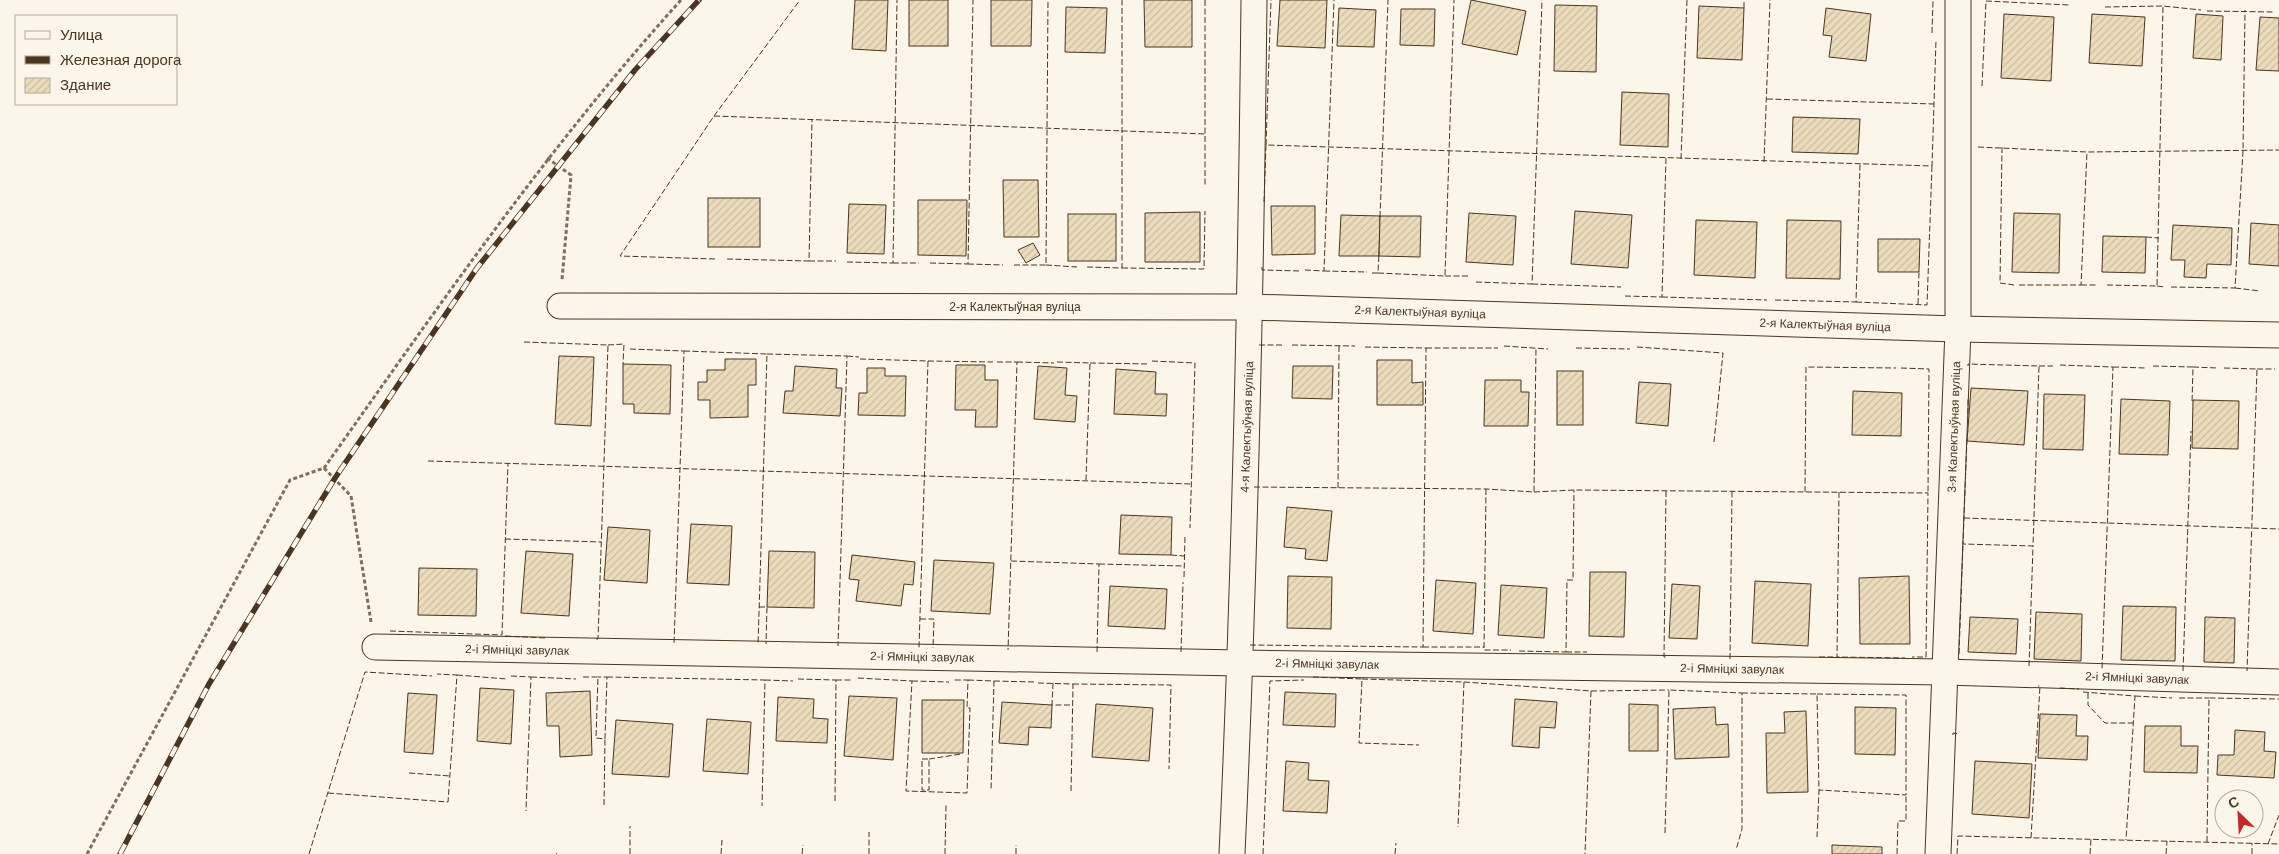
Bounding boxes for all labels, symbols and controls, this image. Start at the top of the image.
legend [15,15,178,105]
text: Улица [60,26,103,43]
text: Железная дорога [60,51,182,68]
text: Здание [60,76,111,93]
street label: 2-я Калектыўная вуліца [949,300,1081,314]
street label: 2-я Калектыўная вуліца [1354,303,1486,321]
street label: 2-я Калектыўная вуліца [1759,316,1891,334]
street label: 4-я Калектыўная вуліца [1238,361,1256,493]
street label: 3-я Калектыўная вуліца [1945,361,1963,493]
street label: 2-і Ямніцкі завулак [465,642,570,658]
street label: 2-і Ямніцкі завулак [870,649,975,665]
street label: 2-і Ямніцкі завулак [1275,656,1380,672]
street label: 2-і Ямніцкі завулак [1680,661,1785,677]
street label: 2-і Ямніцкі завулак [2085,669,2190,687]
north arrow [2214,789,2264,839]
text: С [2226,793,2241,812]

